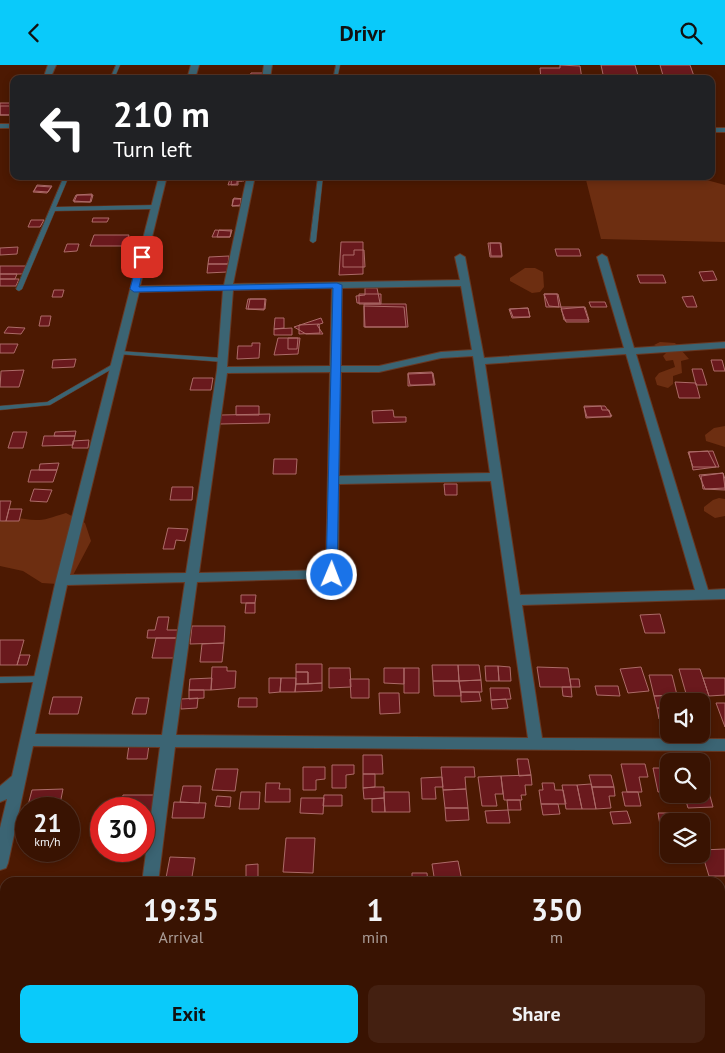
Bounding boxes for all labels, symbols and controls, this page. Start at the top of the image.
icon: back [20,19,48,47]
text: Drivr [339,19,386,47]
icon: search [677,19,705,47]
text: 210 m [113,91,210,137]
icon: left [30,95,95,160]
text: Turn left [113,135,192,163]
pin [121,236,163,278]
icon: arrive [128,243,156,271]
position arrow [305,548,357,600]
map controls [660,693,710,863]
button: sound [660,693,710,743]
button: search [660,753,710,803]
speed limit sign: 30 [90,797,155,862]
text: 21 [33,807,62,839]
button: layers [660,813,710,863]
text: km/h [34,834,61,849]
text: 19:35 [143,890,219,929]
text: 1 [367,890,384,929]
text: 350 [531,890,582,929]
text: Arrival [159,927,203,947]
text: min [362,927,388,947]
text: m [550,927,563,947]
button: Exit [20,985,358,1043]
button: Share [368,985,705,1043]

